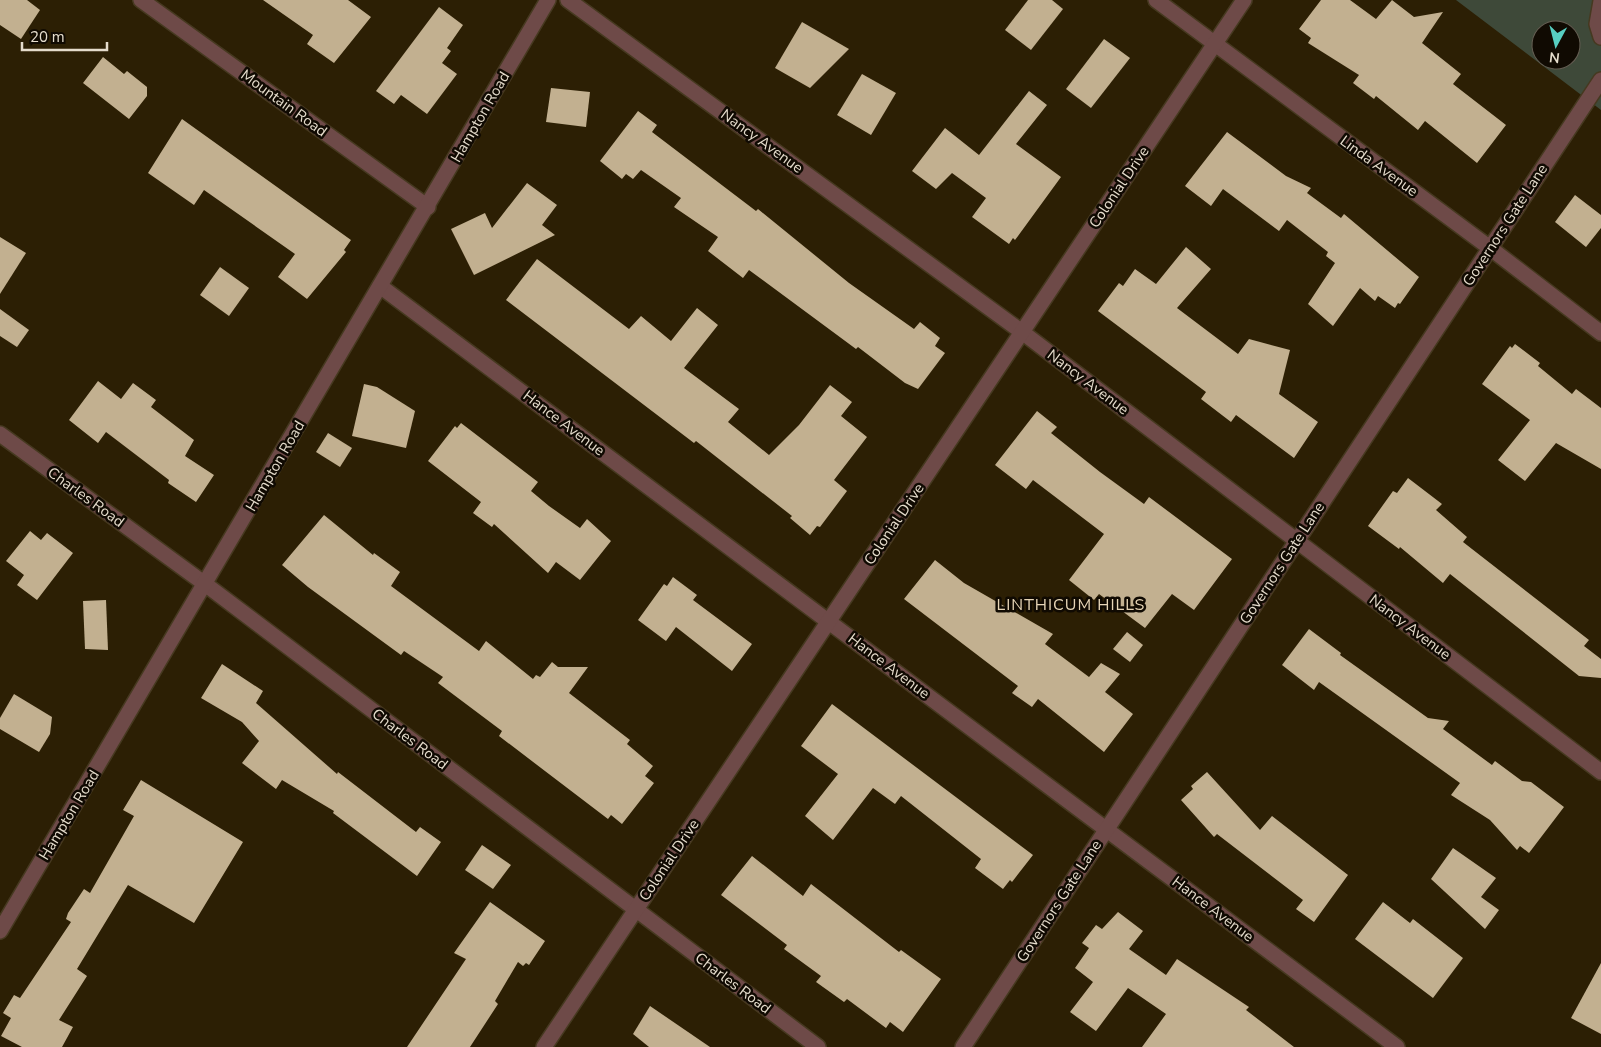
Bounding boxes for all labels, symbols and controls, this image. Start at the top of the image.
scale bar [22,20,108,52]
north arrow [1531,20,1581,70]
text: 20 m [30,27,65,47]
text: N [1548,47,1561,67]
street label: Mountain Road [237,65,331,141]
street label: Hampton Road [446,68,514,166]
street label: Nancy Avenue [717,104,807,178]
street label: Linda Avenue [1336,131,1422,201]
street label: Colonial Drive [1084,142,1154,232]
street label: Governors Gate Lane [1458,160,1552,290]
street label: Nancy Avenue [1043,345,1133,419]
street label: Hance Avenue [519,386,609,460]
street label: Hampton Road [241,417,309,515]
street label: Charles Road [44,462,128,532]
street label: Colonial Drive [859,479,929,569]
street label: Governors Gate Lane [1235,498,1329,628]
street label: Nancy Avenue [1365,590,1455,664]
district label: LINTHICUM HILLS [997,594,1145,616]
street label: Hance Avenue [844,629,934,703]
street label: Charles Road [368,704,452,774]
street label: Hampton Road [34,766,104,864]
street label: Colonial Drive [634,815,704,905]
street label: Governors Gate Lane [1012,836,1106,966]
street label: Hance Avenue [1168,872,1258,946]
street label: Charles Road [691,948,775,1018]

